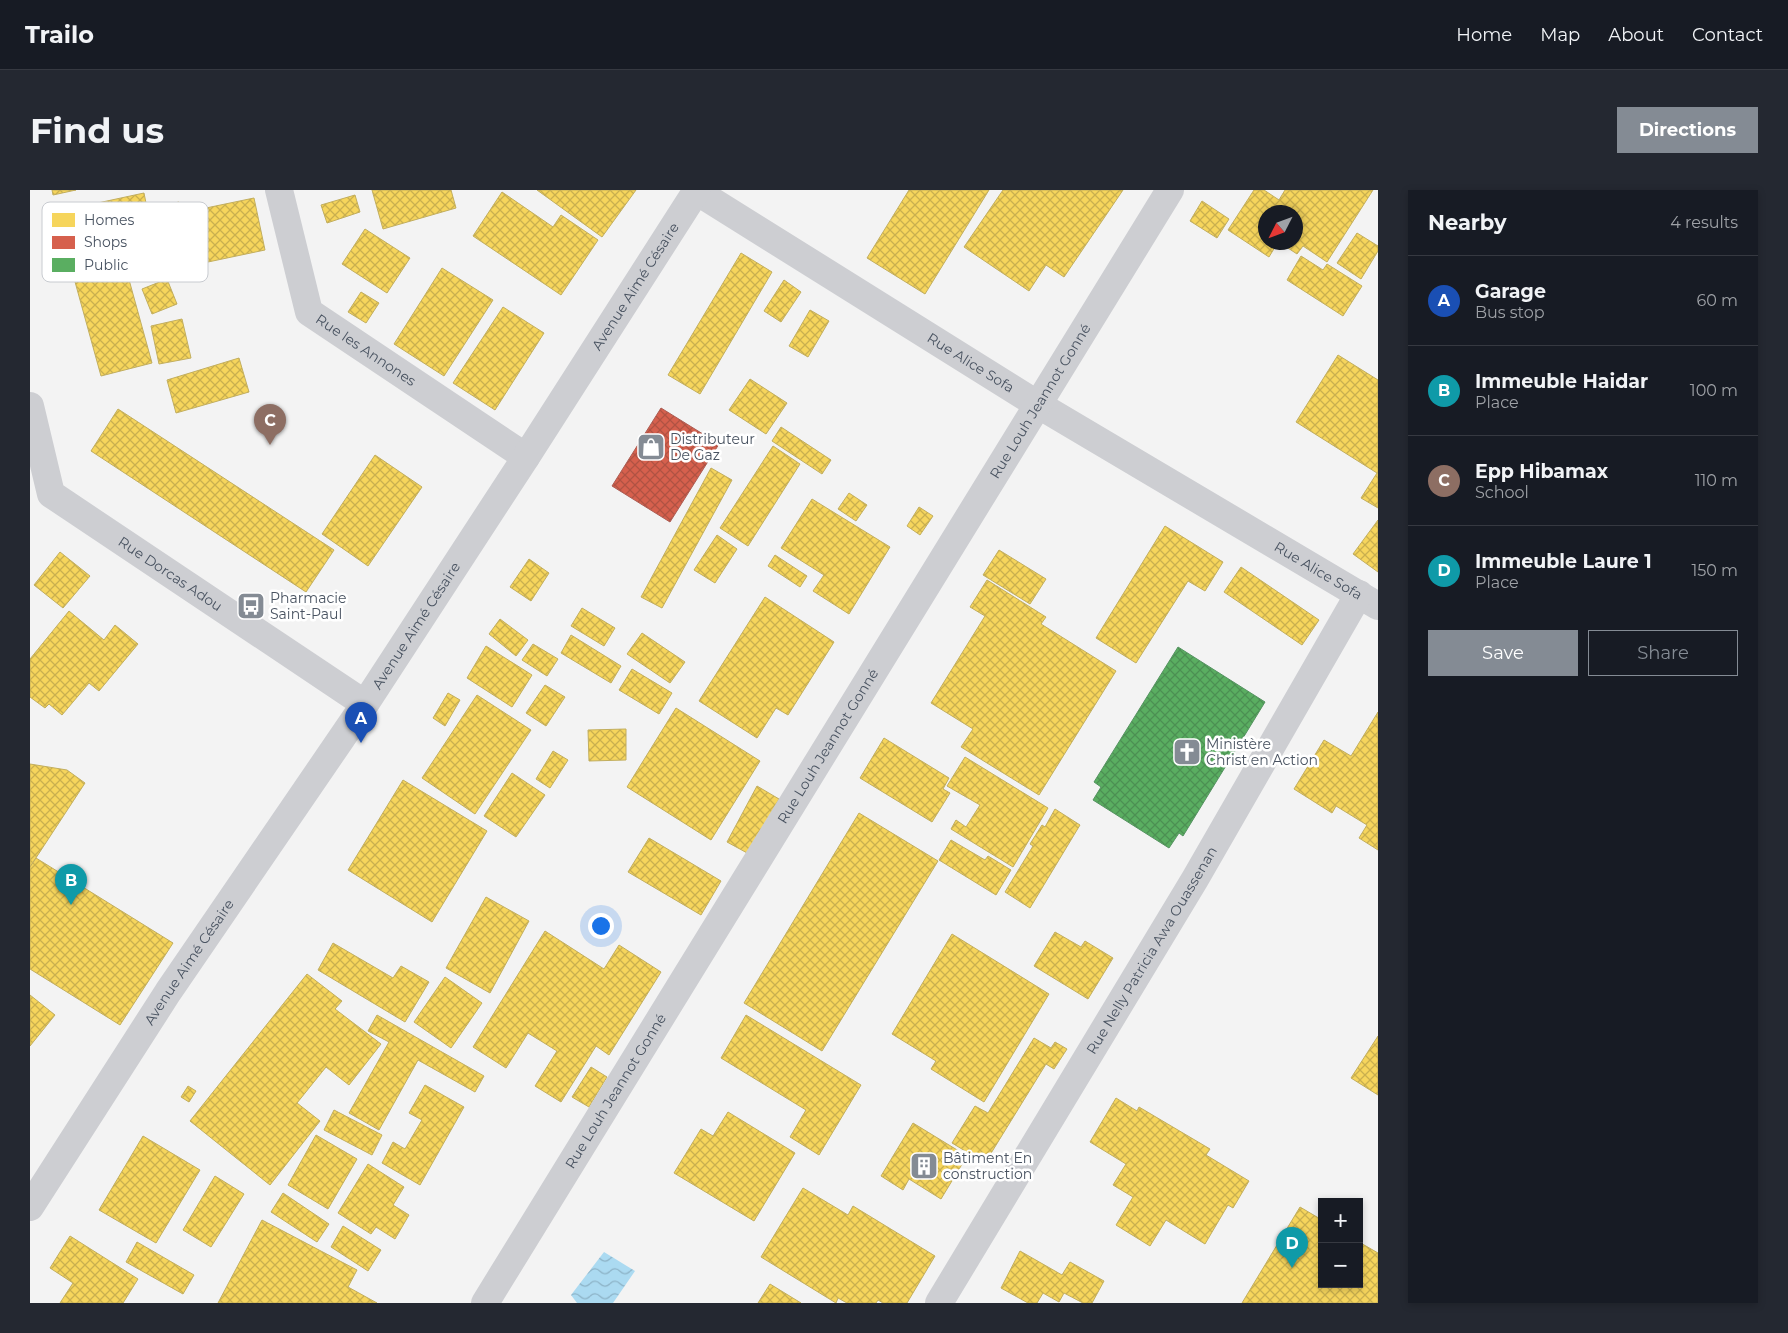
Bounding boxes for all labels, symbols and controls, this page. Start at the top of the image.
text: Trailo [25,20,94,49]
text: Home [1456,24,1512,46]
text: Map [1540,24,1580,46]
text: About [1608,24,1664,46]
text: Contact [1692,24,1763,46]
button: Directions [1617,107,1758,153]
text: Find us [30,109,164,152]
legend [42,202,208,282]
north arrow [1258,205,1303,250]
text: Nearby [1428,210,1507,235]
text: Homes [84,211,134,229]
text: 4 results [1670,213,1738,232]
street label: Avenue Aimé Césaire [588,219,683,354]
text: Shops [84,233,127,251]
text: Public [84,256,128,274]
text: Garage [1475,280,1546,303]
text: A [1438,291,1450,310]
text: 60 m [1696,291,1738,310]
text: Bus stop [1475,303,1545,322]
street label: Rue les Annones [312,310,420,390]
street label: Rue Louh Jeannot Gonné [986,320,1095,482]
street label: Rue Alice Sofa [924,329,1018,397]
text: Immeuble Haidar [1475,370,1648,393]
text: B [1438,381,1450,400]
text: 100 m [1690,381,1738,400]
text: Place [1475,393,1519,412]
pin: C [254,404,286,445]
place label: Distributeur De Gaz [670,430,755,464]
shop icon: Distributeur De Gaz [636,432,666,462]
text: Epp Hibamax [1475,460,1608,483]
text: C [1438,471,1450,490]
text: 110 m [1695,471,1738,490]
text: School [1475,483,1529,502]
street label: Rue Dorcas Adou [115,532,226,615]
street label: Rue Alice Sofa [1271,538,1366,604]
text: Immeuble Laure 1 [1475,550,1652,573]
street label: Avenue Aimé Césaire [368,559,464,693]
text: D [1437,561,1451,580]
text: 150 m [1691,561,1738,580]
text: Place [1475,573,1519,592]
place label: Pharmacie Saint-Paul [270,589,346,623]
bus stop icon: Pharmacie Saint-Paul [236,591,266,621]
button: Save [1428,630,1578,676]
button: Share [1588,630,1738,676]
street label: Rue Louh Jeannot Gonné [773,665,882,827]
pin: A [345,702,377,743]
place label: Ministère Christ en Action [1206,735,1318,769]
church icon: Ministère Christ en Action [1172,737,1202,767]
street label: Rue Nelly Patricia Awa Ouassenan [1082,843,1221,1057]
pin: B [55,864,87,905]
street label: Avenue Aimé Césaire [140,896,238,1029]
your location [588,913,614,939]
street label: Rue Louh Jeannot Gonné [561,1010,670,1172]
place label: Bâtiment En construction [943,1149,1032,1183]
building icon: Bâtiment En construction [909,1151,939,1181]
map controls [1318,1198,1363,1288]
button: + [1318,1198,1363,1243]
pin: D [1276,1227,1308,1268]
button: − [1318,1243,1363,1288]

